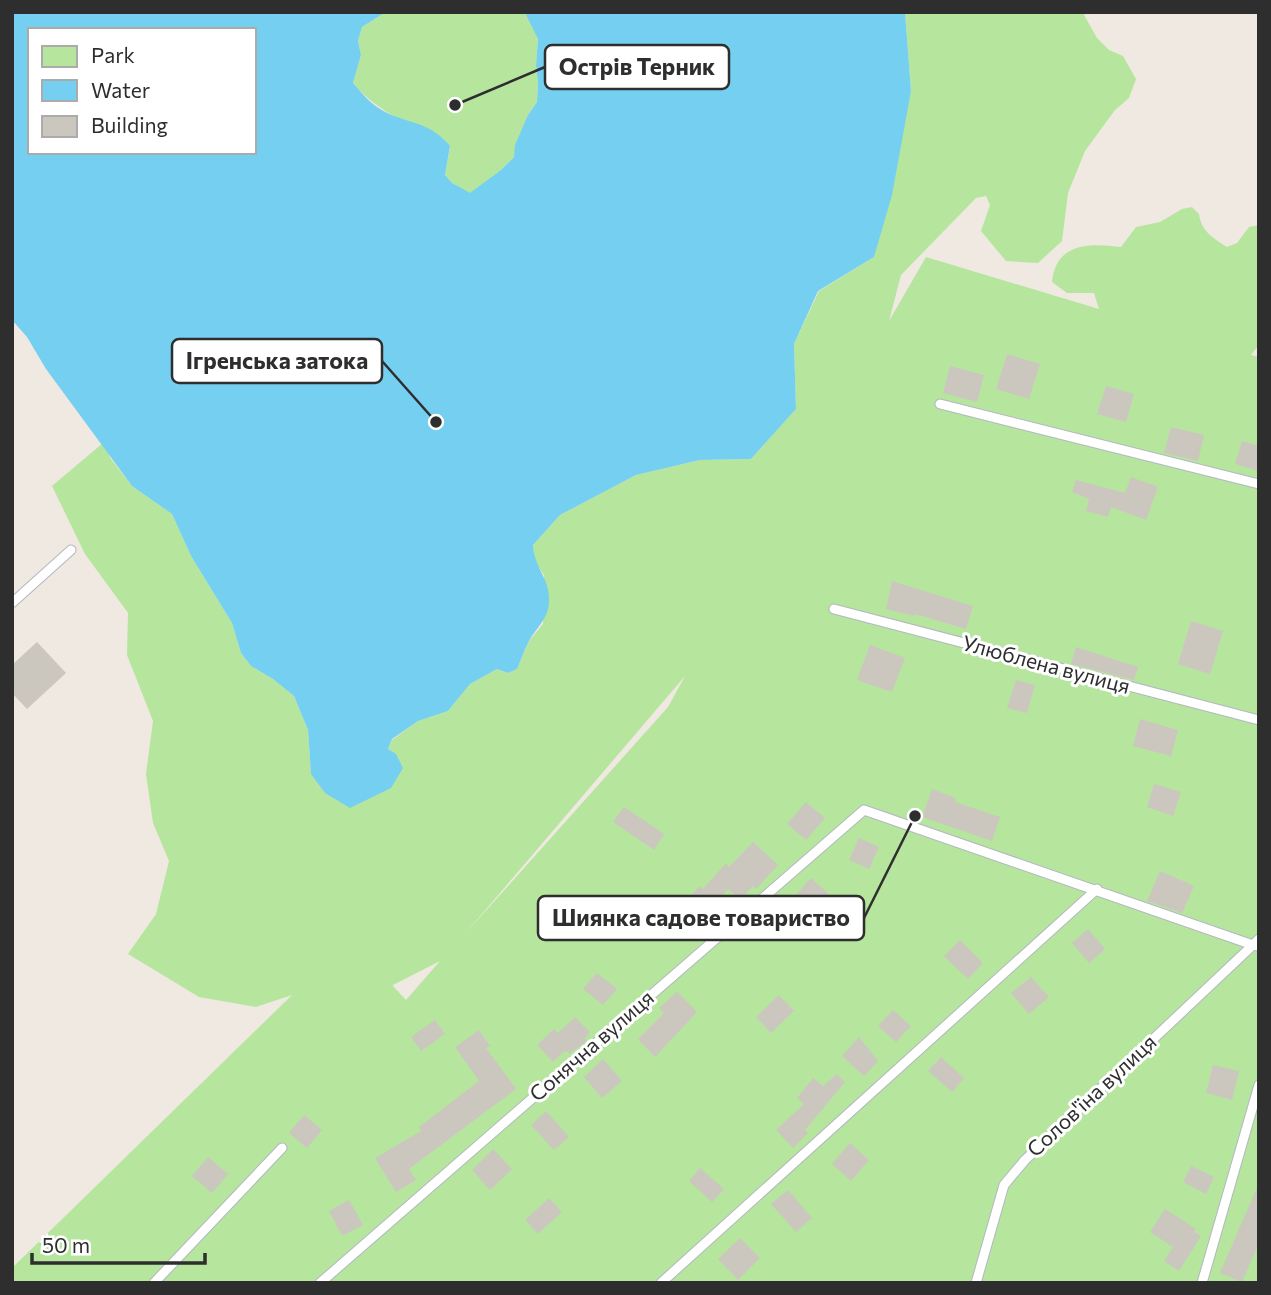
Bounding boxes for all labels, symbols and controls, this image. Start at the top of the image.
legend [28,28,256,154]
text: Park [91,42,135,67]
callout: Острів Терник [545,45,729,89]
text: Острів Терник [559,52,715,80]
text: Water [91,77,150,102]
text: Building [91,112,168,137]
callout: Ігренська затока [172,339,382,383]
text: Ігренська затока [186,346,368,374]
street label: Улюблена вулиця [960,629,1133,698]
callout: Шиянка садове товариство [538,896,864,940]
text: Шиянка садове товариство [552,903,850,931]
street label: Сонячна вулиця [524,984,658,1106]
street label: Солов'їна вулиця [1021,1029,1161,1161]
scale bar [32,1222,205,1266]
text: 50 m [42,1232,90,1257]

